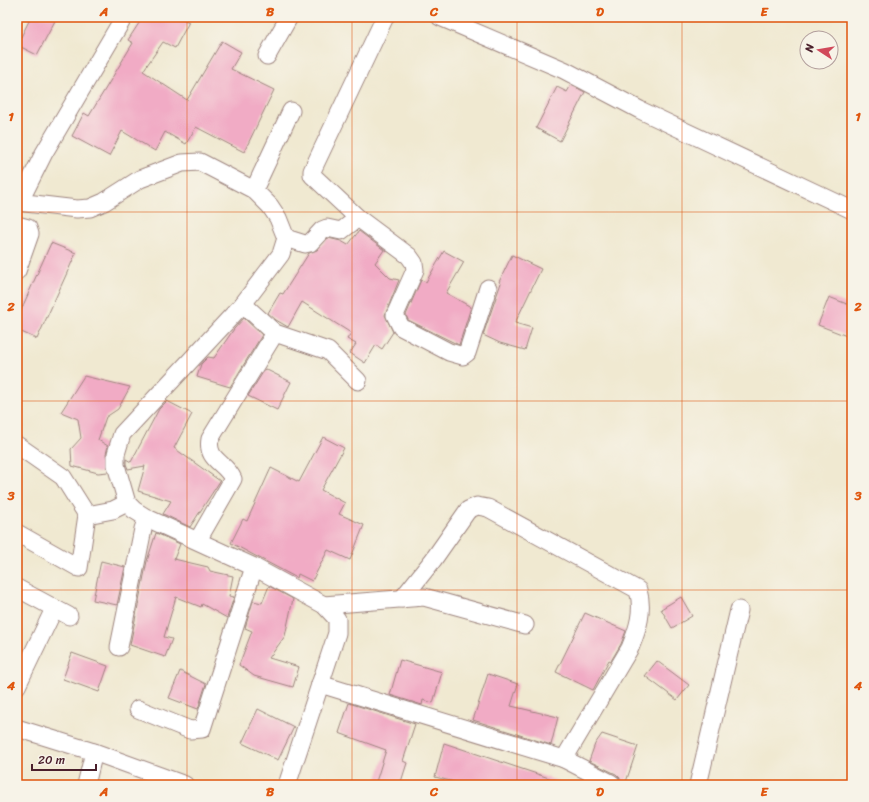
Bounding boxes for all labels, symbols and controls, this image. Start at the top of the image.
text: A [99,0,108,23]
text: B [266,0,275,23]
text: C [429,0,439,23]
text: D [596,0,604,23]
text: E [760,0,769,23]
north arrow [799,30,839,70]
text: N [799,42,820,55]
text: 1 [8,105,14,128]
text: 1 [855,105,861,128]
text: 2 [6,295,15,318]
text: 2 [853,295,862,318]
text: 3 [6,484,15,507]
text: 3 [853,484,862,507]
text: 4 [6,674,16,697]
text: 4 [853,674,863,697]
scale bar [32,746,96,772]
text: 20 m [38,749,65,771]
text: A [99,780,108,802]
text: B [266,780,275,802]
text: C [429,780,439,802]
text: D [596,780,604,802]
text: E [760,780,769,802]

